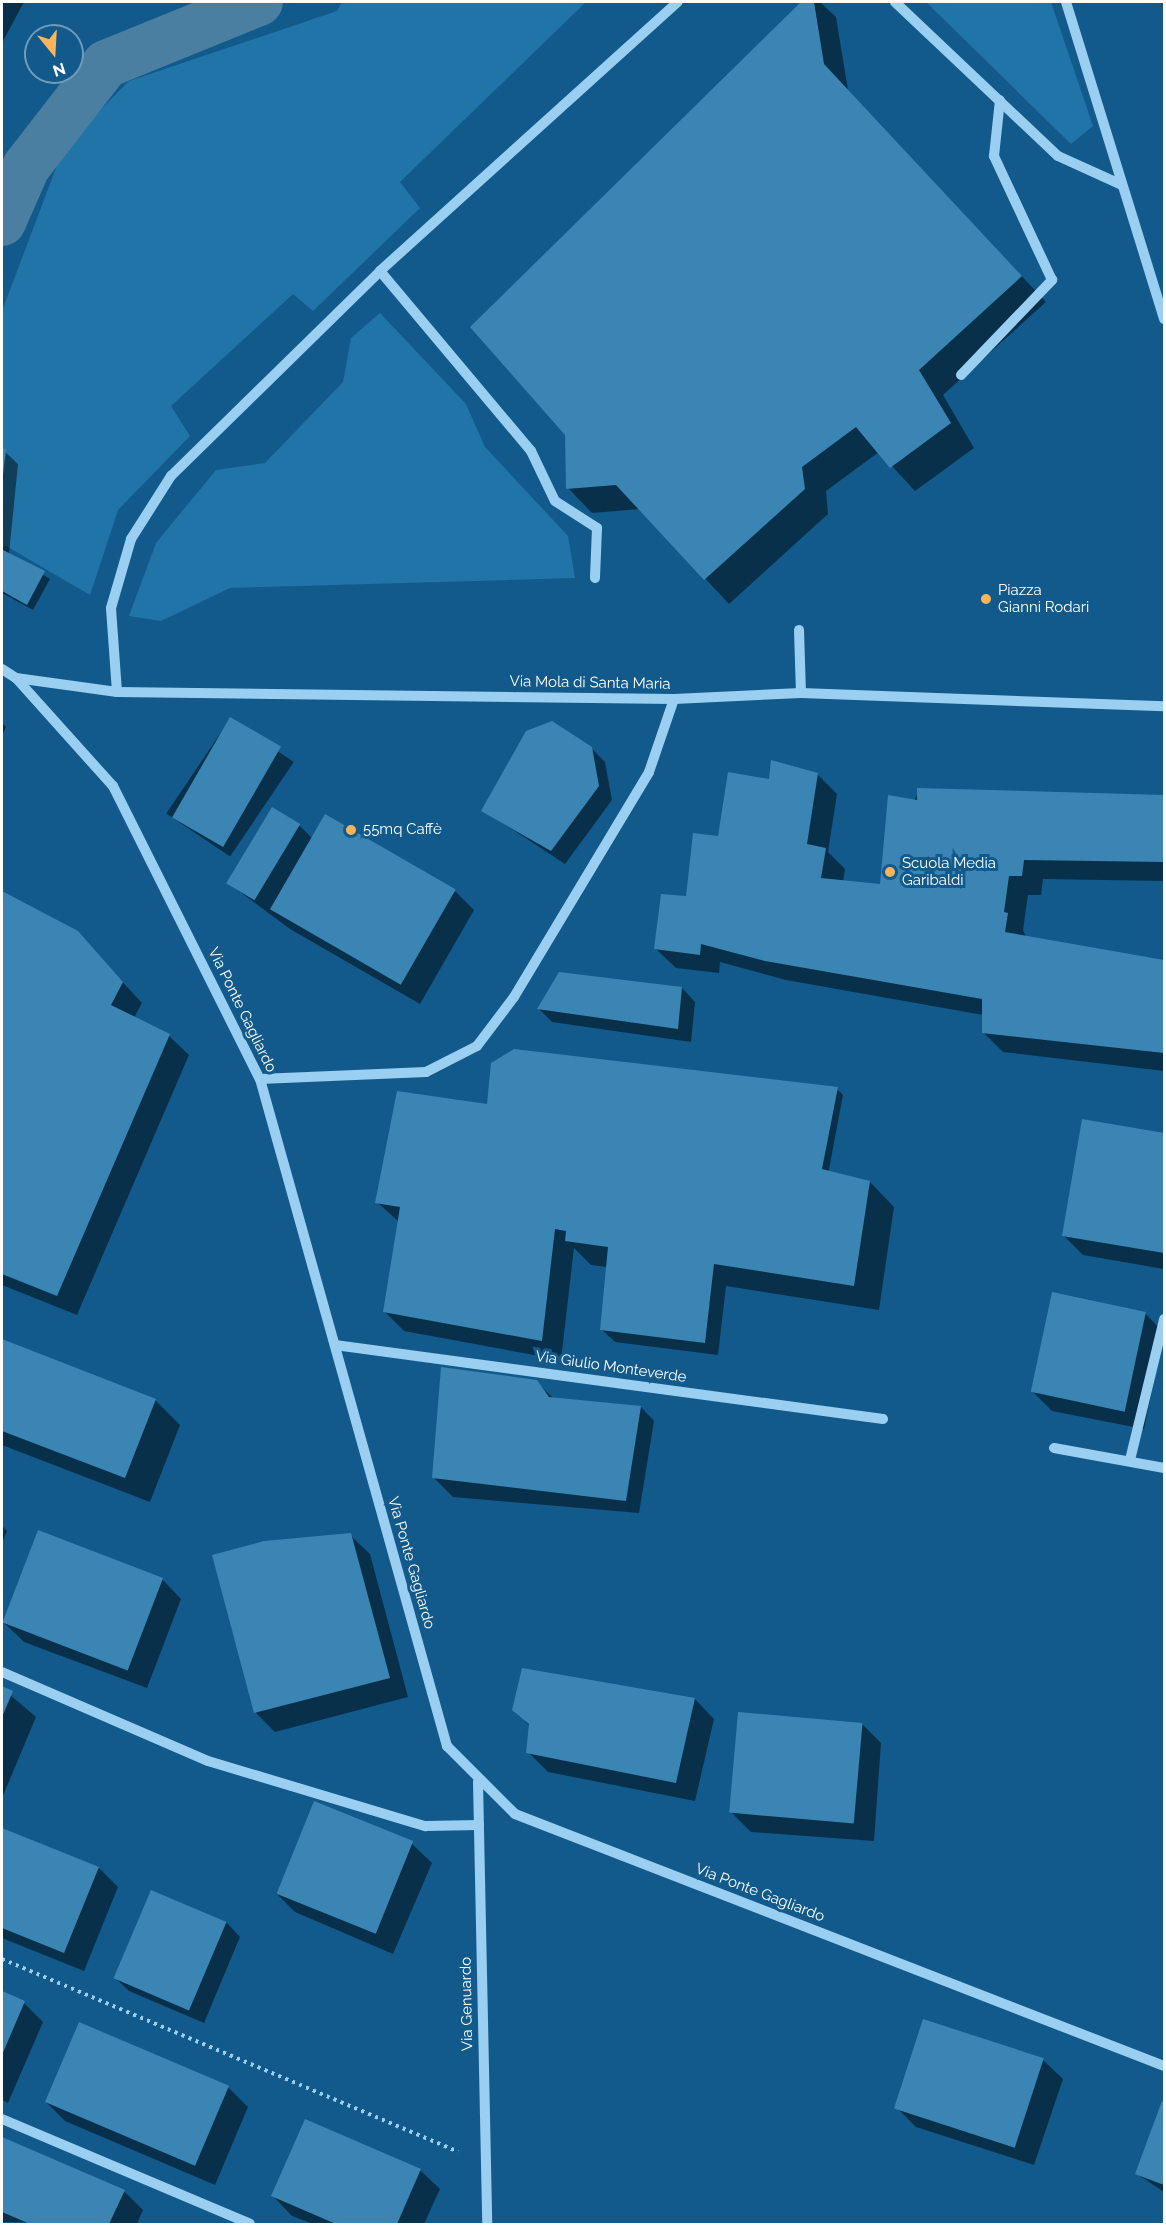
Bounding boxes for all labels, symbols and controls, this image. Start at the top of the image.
north arrow [24,24,84,84]
text: N [50,59,68,81]
place label: Piazza Gianni Rodari [998,581,1089,616]
marker: Piazza Gianni Rodari [979,592,993,606]
street label: Via Mola di Santa Maria [509,673,671,693]
place label: 55mq Caffè [363,821,442,839]
marker: 55mq Caffè [344,823,358,837]
place label: Scuola Media Garibaldi [902,854,996,889]
marker: Scuola Media Garibaldi [883,865,897,879]
street label: Via Ponte Gagliardo [204,945,280,1075]
street label: Via Giulio Monteverde [534,1347,688,1387]
street label: Via Ponte Gagliardo [383,1495,439,1631]
street label: Via Ponte Gagliardo [693,1860,827,1926]
street label: Via Genuardo [457,1957,477,2051]

